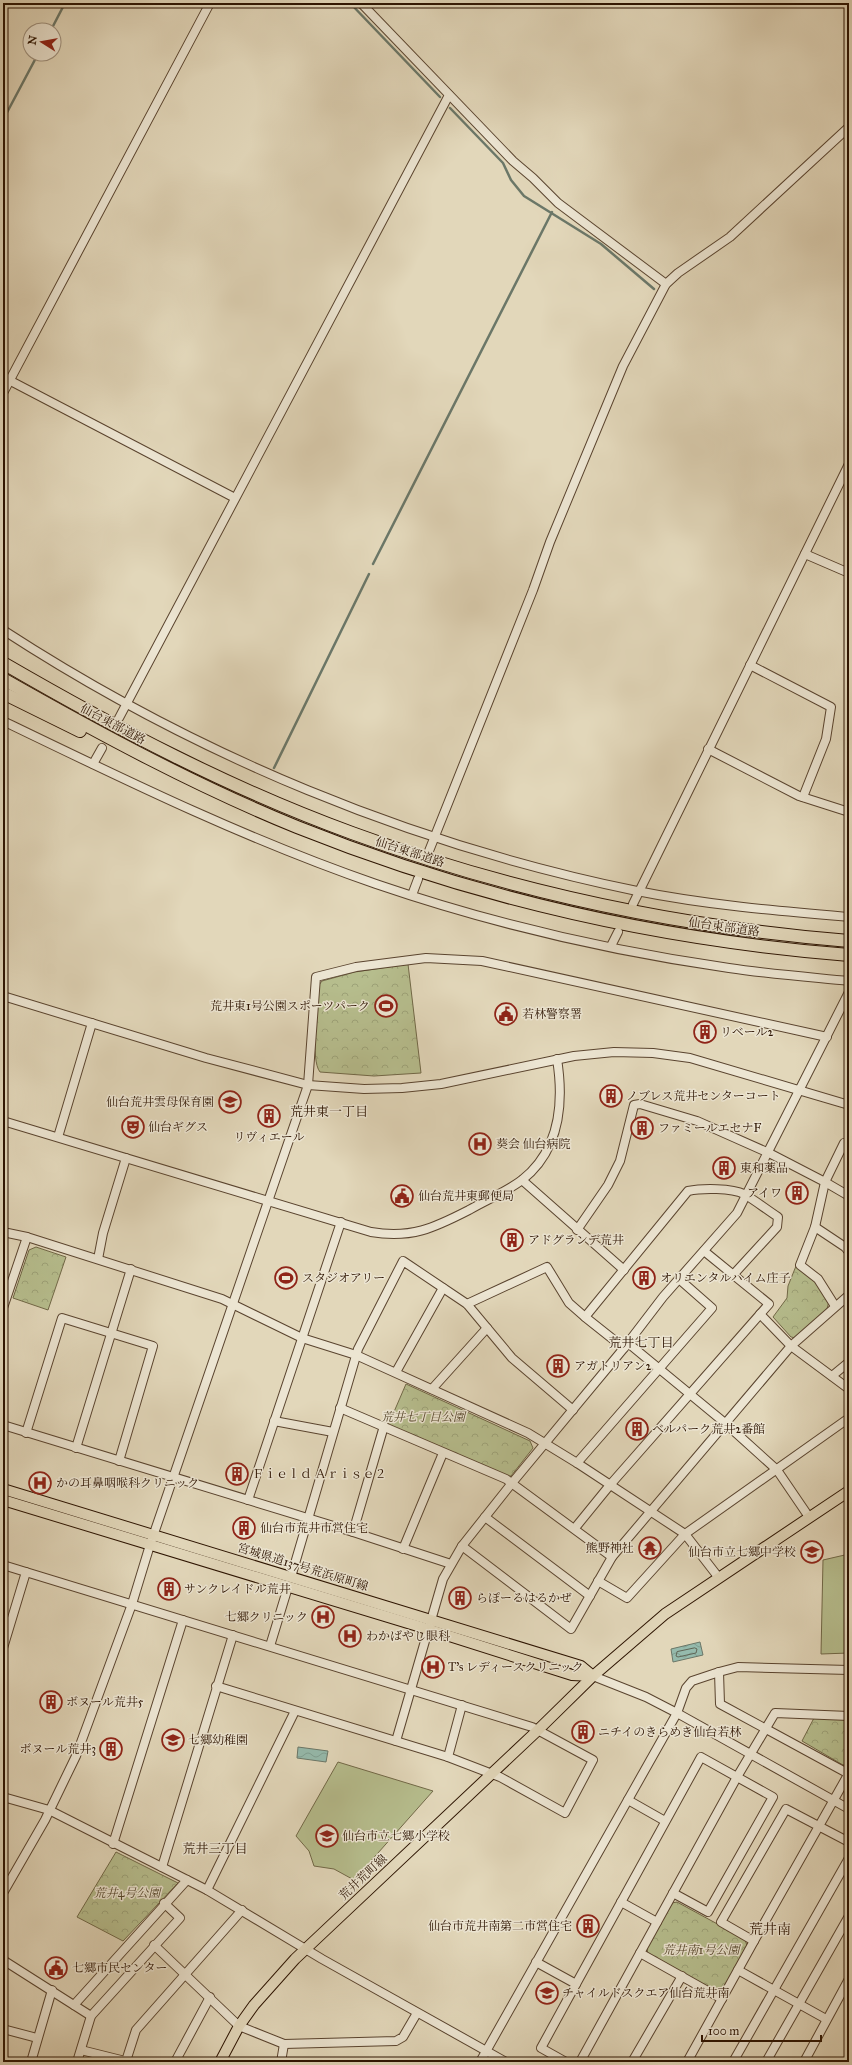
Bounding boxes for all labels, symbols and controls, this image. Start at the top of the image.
north arrow [22,22,62,62]
text: N [25,34,40,46]
street label: 仙台東部道路 [78,701,148,747]
street label: 仙台東部道路 [374,834,446,870]
street label: 仙台東部道路 [687,915,761,939]
sports icon: 荒井東1号公園スポーツパーク [373,993,399,1019]
place label: 荒井東1号公園スポーツパーク [210,999,370,1013]
public building icon: 若林警察署 [493,1001,519,1027]
place label: 若林警察署 [522,1007,582,1021]
building icon: リベール2 [692,1019,718,1045]
place label: リベール2 [720,1025,774,1039]
building icon: ノブレス荒井センターコート [598,1083,624,1109]
school or university icon: 仙台荒井雲母保育園 [217,1089,243,1115]
place label: ノブレス荒井センターコート [626,1089,781,1103]
place label: 仙台荒井雲母保育園 [106,1095,214,1109]
building icon: リヴィエール [256,1103,282,1129]
district label: 荒井東一丁目 [290,1104,368,1120]
theatre icon: 仙台ギグス [120,1114,146,1140]
building icon: ファミールエセナF [629,1115,655,1141]
place label: 仙台ギグス [148,1120,208,1134]
place label: ファミールエセナF [658,1121,762,1135]
place label: リヴィエール [233,1130,305,1144]
hospital icon: 葵会 仙台病院 [467,1131,493,1157]
place label: 葵会 仙台病院 [496,1137,571,1151]
building icon: 東和薬品 [711,1155,737,1181]
place label: 東和薬品 [740,1161,788,1175]
building icon: アイワ [784,1180,810,1206]
public building icon: 仙台荒井東郵便局 [389,1183,415,1209]
place label: アイワ [747,1186,782,1200]
place label: 仙台荒井東郵便局 [418,1189,514,1203]
building icon: アドグランデ荒井 [499,1227,525,1253]
place label: アドグランデ荒井 [528,1233,625,1247]
sports icon: スタジオアリー [273,1265,299,1291]
building icon: オリエンタルハイム庄子 [631,1265,657,1291]
place label: スタジオアリー [302,1271,385,1285]
place label: オリエンタルハイム庄子 [660,1271,790,1285]
district label: 荒井七丁目 [608,1335,674,1351]
building icon: アガトリアン2 [545,1353,571,1379]
place label: アガトリアン2 [574,1359,651,1373]
park label: 荒井七丁目公園 [381,1410,467,1424]
building icon: ベルパーク荒井2番館 [624,1416,650,1442]
place label: ベルパーク荒井2番館 [652,1422,765,1436]
building icon: Ｆｉｅｌｄ Ａｒｉｓｅ２ [224,1461,250,1487]
place label: Ｆｉｅｌｄ Ａｒｉｓｅ２ [252,1467,387,1481]
hospital icon: かの耳鼻咽喉科クリニック [27,1470,53,1496]
place label: かの耳鼻咽喉科クリニック [56,1476,199,1490]
building icon: 仙台市荒井市営住宅 [231,1515,257,1541]
place label: 仙台市荒井市営住宅 [260,1521,368,1535]
temple icon: 熊野神社 [637,1535,663,1561]
school or university icon: 仙台市立七郷中学校 [799,1539,825,1565]
street label: 宮城県道137号荒浜原町線 [236,1540,370,1594]
place label: 熊野神社 [586,1541,634,1555]
place label: 仙台市立七郷中学校 [688,1545,796,1559]
building icon: サンクレイドル荒井 [156,1576,182,1602]
place label: サンクレイドル荒井 [184,1582,292,1596]
building icon: らぽーるはるかぜ [447,1585,473,1611]
place label: らぽーるはるかぜ [476,1591,572,1605]
hospital icon: 七郷クリニック [310,1604,336,1630]
place label: 七郷クリニック [225,1610,308,1624]
hospital icon: わかばやし眼科 [337,1623,363,1649]
place label: わかばやし眼科 [366,1629,450,1643]
hospital icon: T's レディースクリニック [420,1654,446,1680]
place label: T's レディースクリニック [448,1660,584,1674]
building icon: ボヌール荒井5 [38,1689,64,1715]
place label: ボヌール荒井5 [66,1695,144,1709]
building icon: ニチイのきらめき仙台若林 [570,1719,596,1745]
place label: ニチイのきらめき仙台若林 [598,1725,742,1739]
school or university icon: 七郷幼稚園 [160,1727,186,1753]
place label: 七郷幼稚園 [188,1733,248,1747]
building icon: ボヌール荒井3 [98,1736,124,1762]
place label: ボヌール荒井3 [19,1742,96,1756]
school or university icon: 仙台市立七郷小学校 [314,1823,340,1849]
place label: 仙台市立七郷小学校 [342,1829,450,1843]
district label: 荒井三丁目 [182,1841,248,1857]
street label: 荒井荒町線 [336,1851,390,1903]
park label: 荒井4号公園 [94,1886,162,1900]
building icon: 仙台市荒井南第二市営住宅 [575,1913,601,1939]
place label: 仙台市荒井南第二市営住宅 [428,1919,572,1933]
district label: 荒井南 [749,1921,791,1938]
park label: 荒井南1号公園 [663,1943,741,1957]
public building icon: 七郷市民センター [43,1955,69,1981]
place label: 七郷市民センター [72,1961,168,1975]
school or university icon: チャイルドスクエア仙台荒井南 [534,1980,560,2006]
place label: チャイルドスクエア仙台荒井南 [562,1986,729,2000]
scale bar [702,2017,821,2043]
text: 100 m [708,2024,739,2038]

